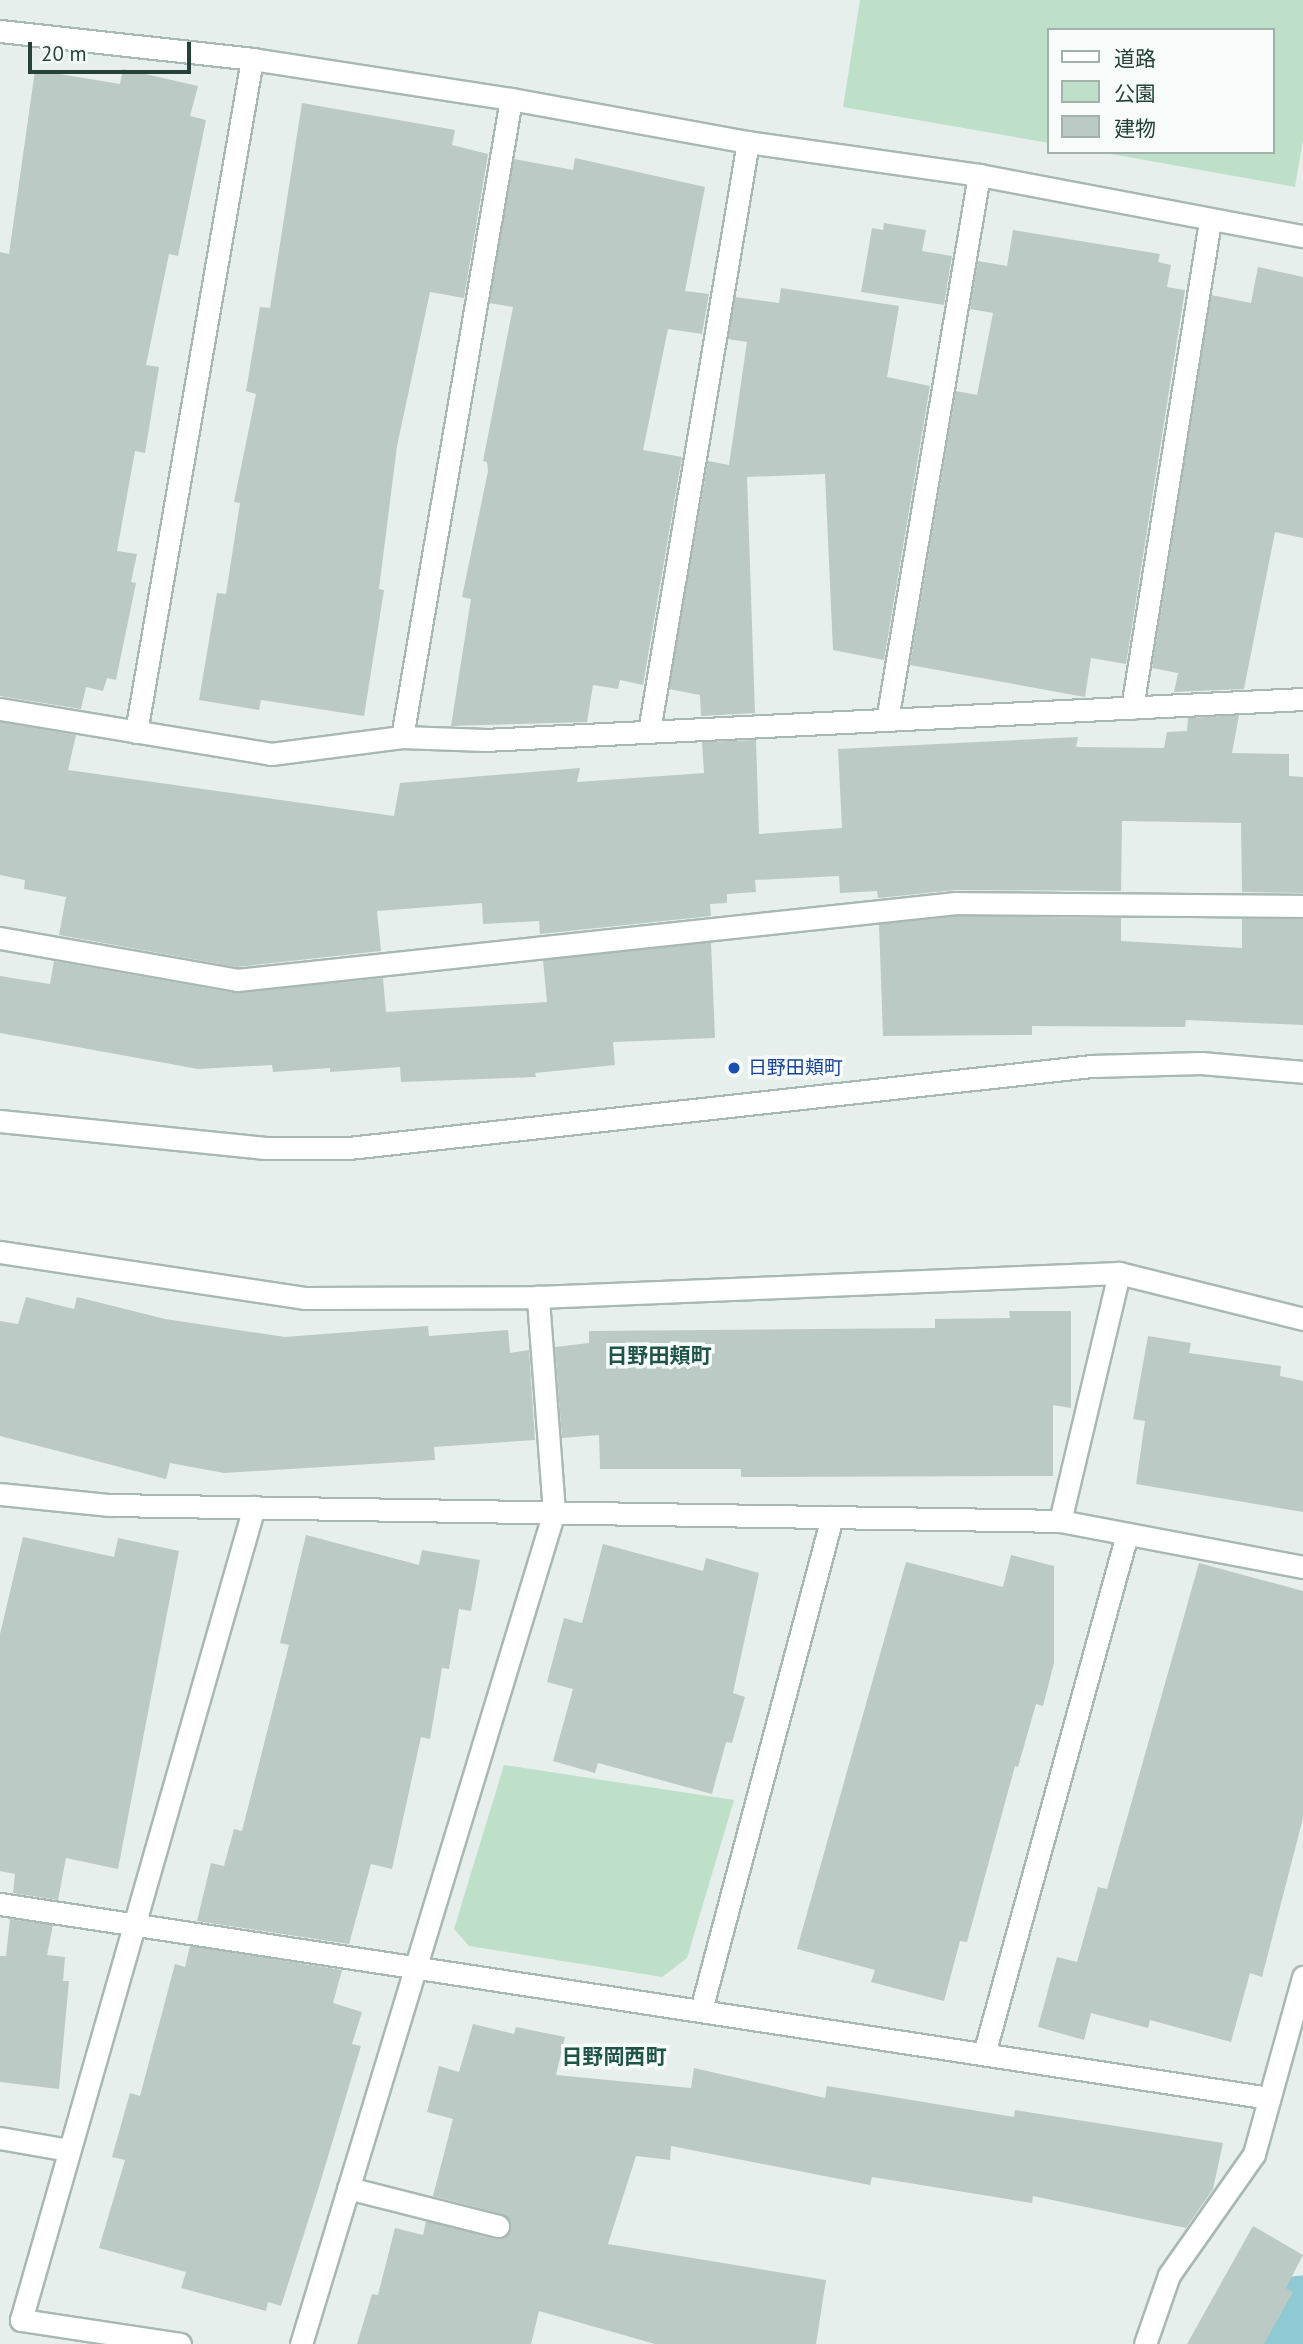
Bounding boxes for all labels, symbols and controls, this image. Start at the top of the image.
scale bar [32,28,194,72]
legend [1048,28,1275,154]
text: 20 m [41,40,87,67]
text: 道路 [1114,45,1156,72]
text: 公園 [1114,80,1156,107]
text: 建物 [1114,115,1156,142]
place label: 日野田頬町 [748,1057,843,1079]
marker: 日野田頬町 [726,1060,742,1076]
district label: 日野田頬町 [607,1343,711,1369]
district label: 日野岡西町 [562,2044,666,2070]

